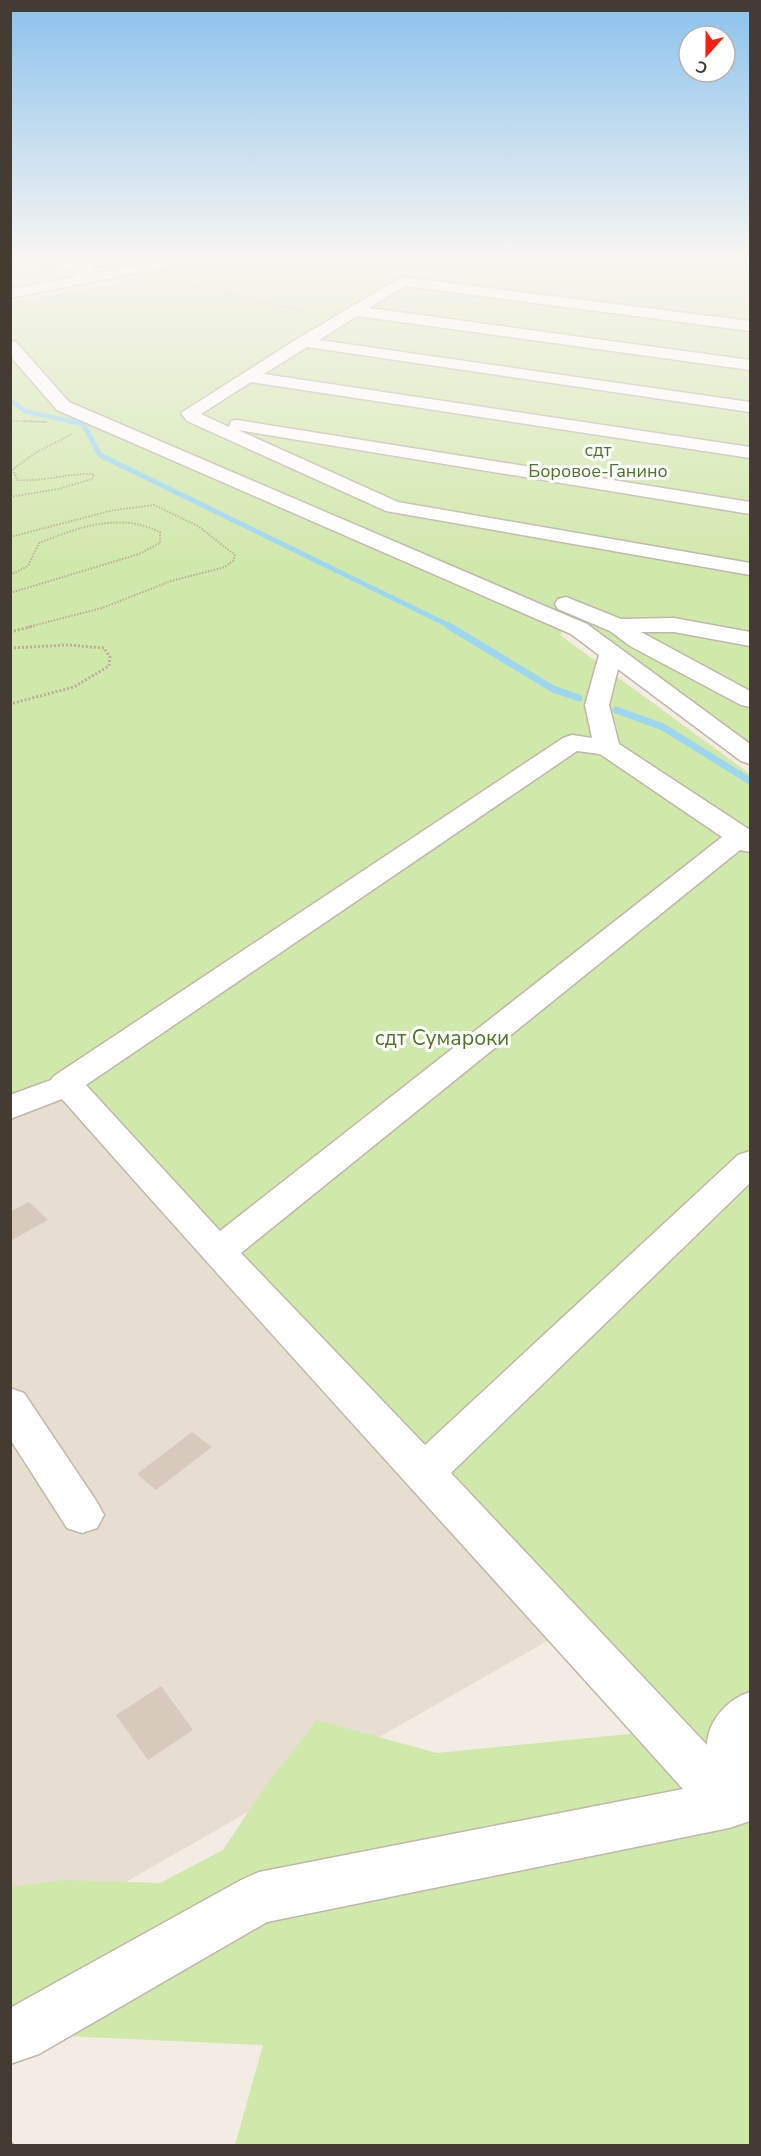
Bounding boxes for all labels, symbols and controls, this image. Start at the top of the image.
north arrow [677,24,737,84]
text: С [693,55,711,79]
park label: сдт Боровое-Ганино [528,438,668,483]
park label: сдт Сумароки [375,1024,509,1052]

